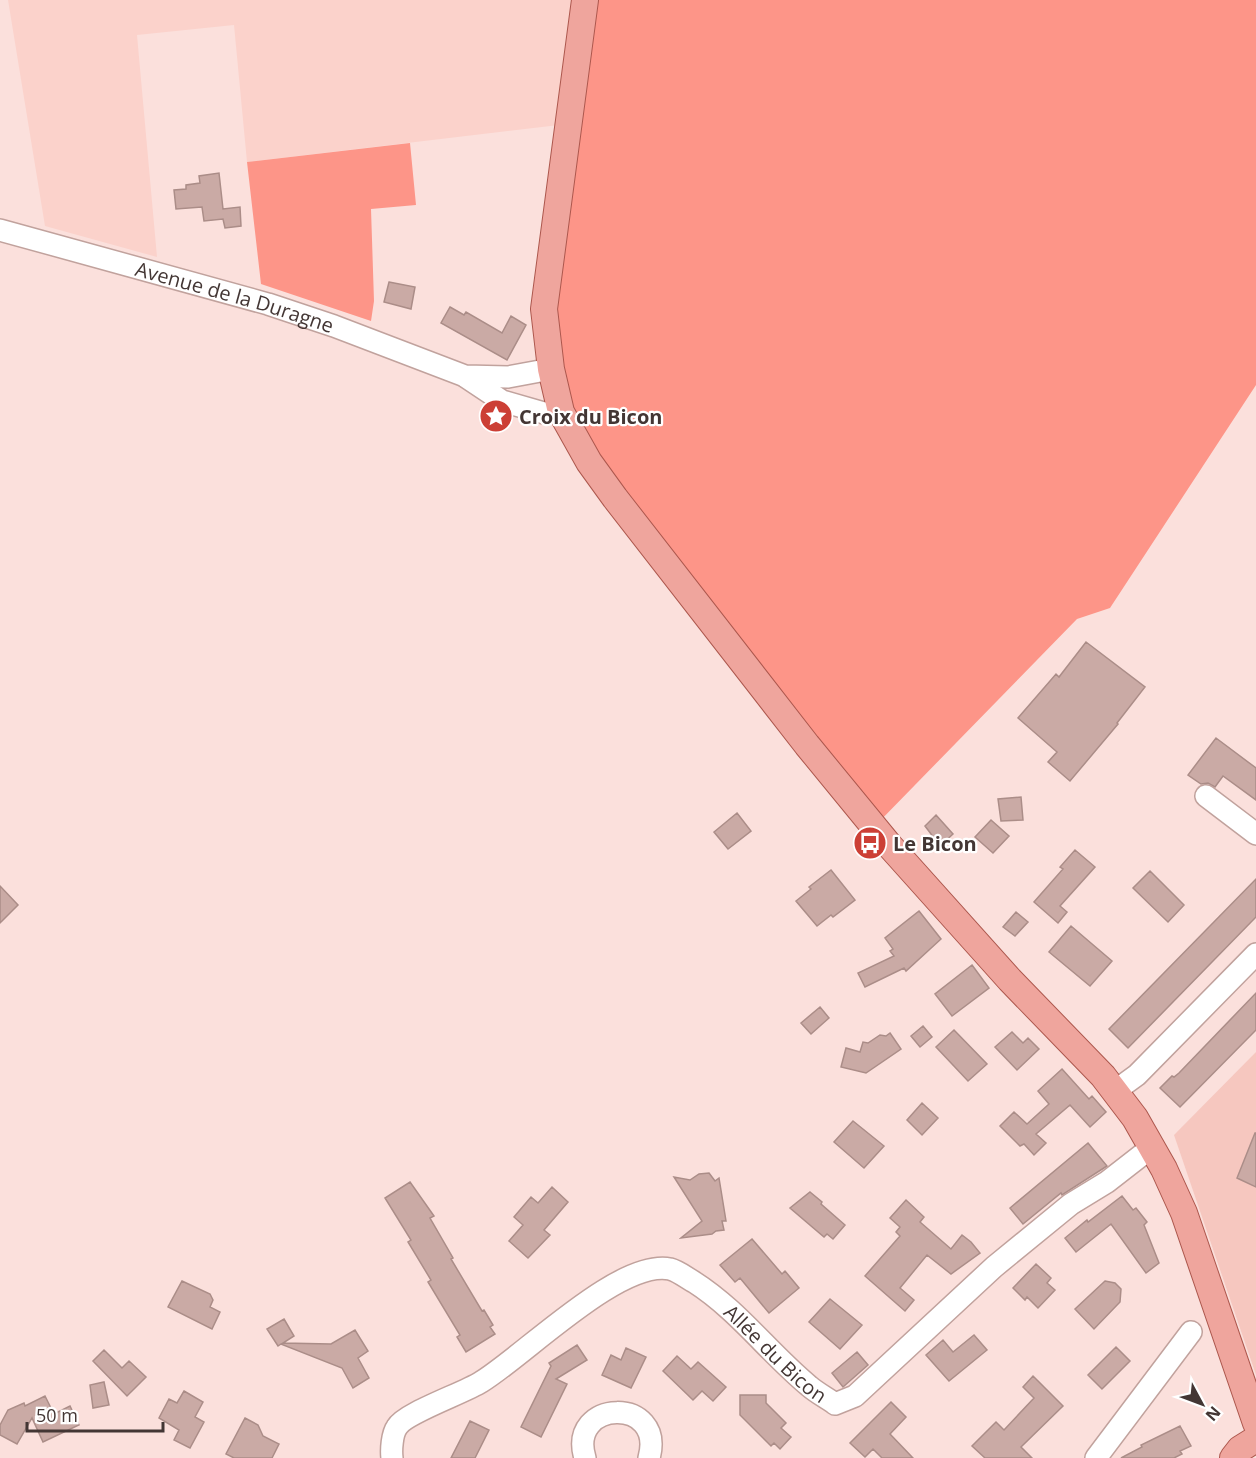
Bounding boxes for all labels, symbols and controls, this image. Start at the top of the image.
street label: Avenue de la Duragne [133,255,337,339]
place icon: Croix du Bicon [478,398,514,434]
place label: Croix du Bicon [519,403,662,430]
bus stop icon: Le Bicon [852,825,888,861]
place label: Le Bicon [893,830,977,857]
street label: Allée du Bicon [719,1298,832,1409]
north arrow [1172,1374,1232,1434]
scale bar [27,1395,164,1433]
text: N [1201,1402,1226,1426]
text: 50 m [36,1403,78,1427]

